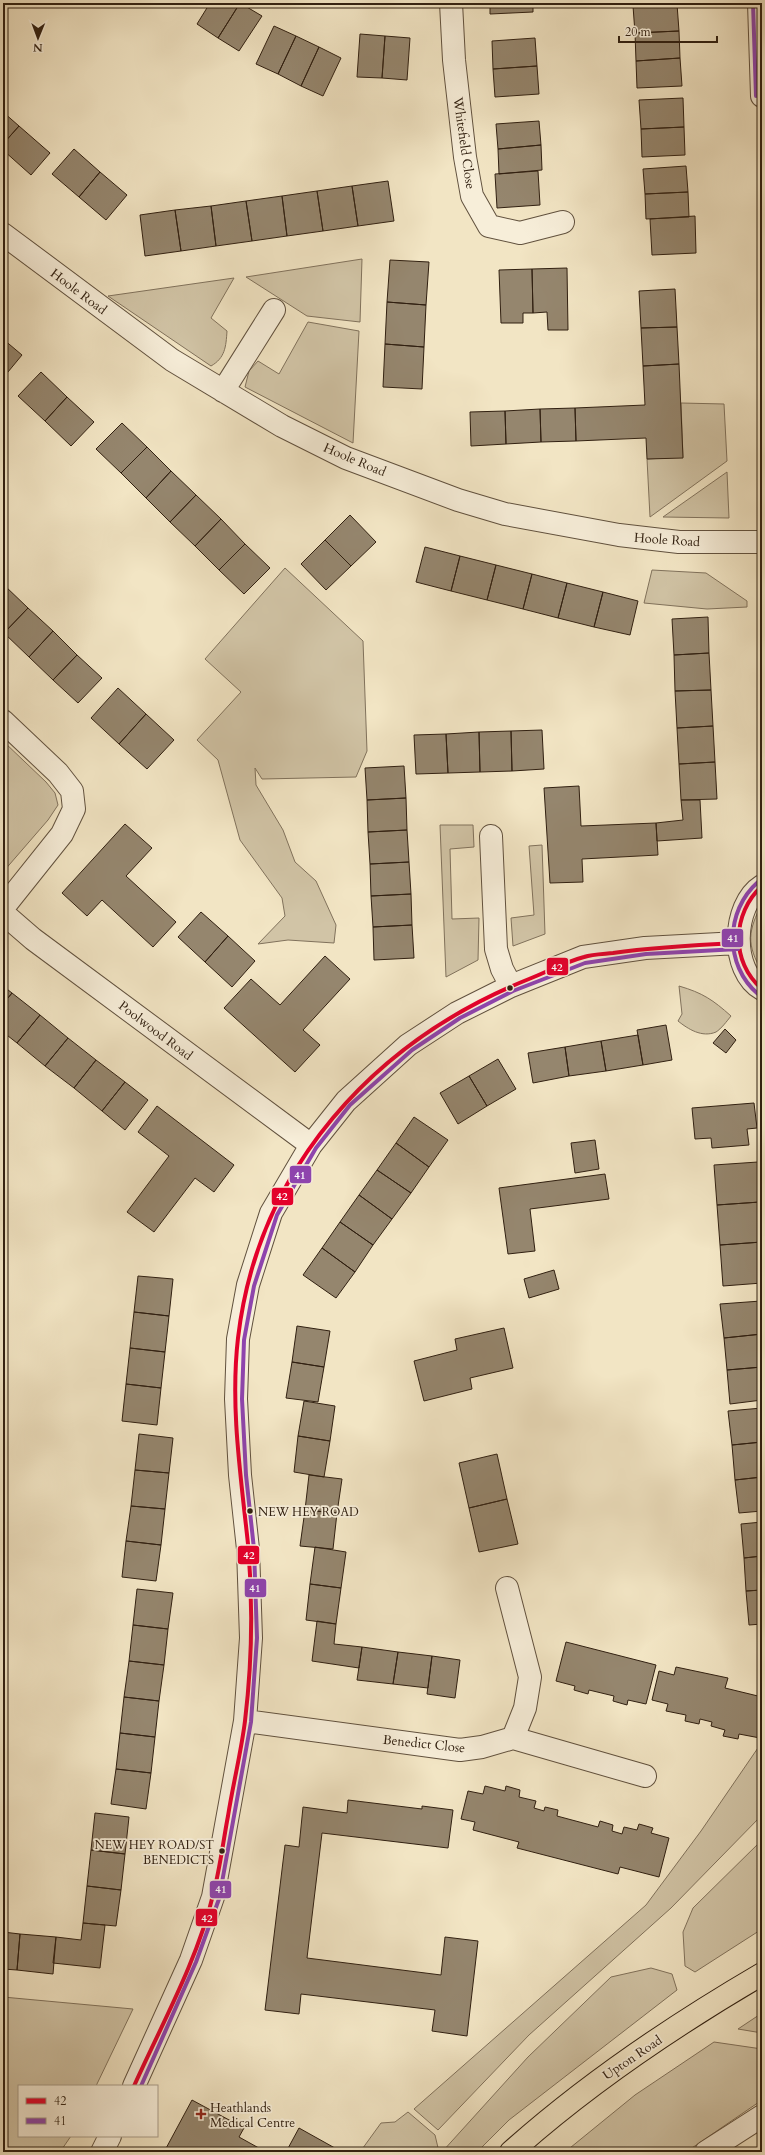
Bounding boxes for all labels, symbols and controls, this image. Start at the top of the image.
north arrow [18,18,58,58]
scale bar [619,18,717,44]
text: 20 m [625,24,652,40]
text: N [32,40,43,55]
street label: Whitefield Close [449,95,479,190]
street label: Hoole Road [47,265,110,319]
street label: Hoole Road [321,439,389,481]
street label: Hoole Road [633,529,701,551]
line badge: 41 [721,928,744,948]
text: 41 [727,931,739,946]
line badge: 42 [546,957,569,976]
text: 42 [551,960,563,975]
unlabelled marker [505,983,515,993]
street label: Poolwood Road [115,997,196,1065]
line badge: 41 [289,1165,312,1184]
text: 41 [294,1168,306,1183]
line badge: 42 [271,1187,294,1206]
text: 42 [276,1189,288,1204]
place label: NEW HEY ROAD [258,1504,359,1520]
marker: NEW HEY ROAD [245,1506,255,1516]
line badge: 42 [237,1545,260,1565]
text: 42 [243,1548,255,1563]
line badge: 41 [244,1578,267,1598]
text: 41 [249,1581,261,1596]
street label: Benedict Close [382,1731,466,1757]
place label: NEW HEY ROAD/ST BENEDICTS [95,1837,214,1868]
marker: NEW HEY ROAD/ST BENEDICTS [217,1846,227,1856]
line badge: 41 [209,1880,232,1899]
text: 41 [215,1882,227,1897]
line badge: 42 [195,1908,218,1927]
text: 42 [201,1911,213,1926]
street label: Upton Road [599,2031,666,2084]
legend [18,2085,158,2137]
text: 42 [54,2093,66,2109]
place label: Heathlands Medical Centre [210,2099,295,2132]
marker: Heathlands Medical Centre [195,2108,207,2120]
text: 41 [54,2113,66,2129]

